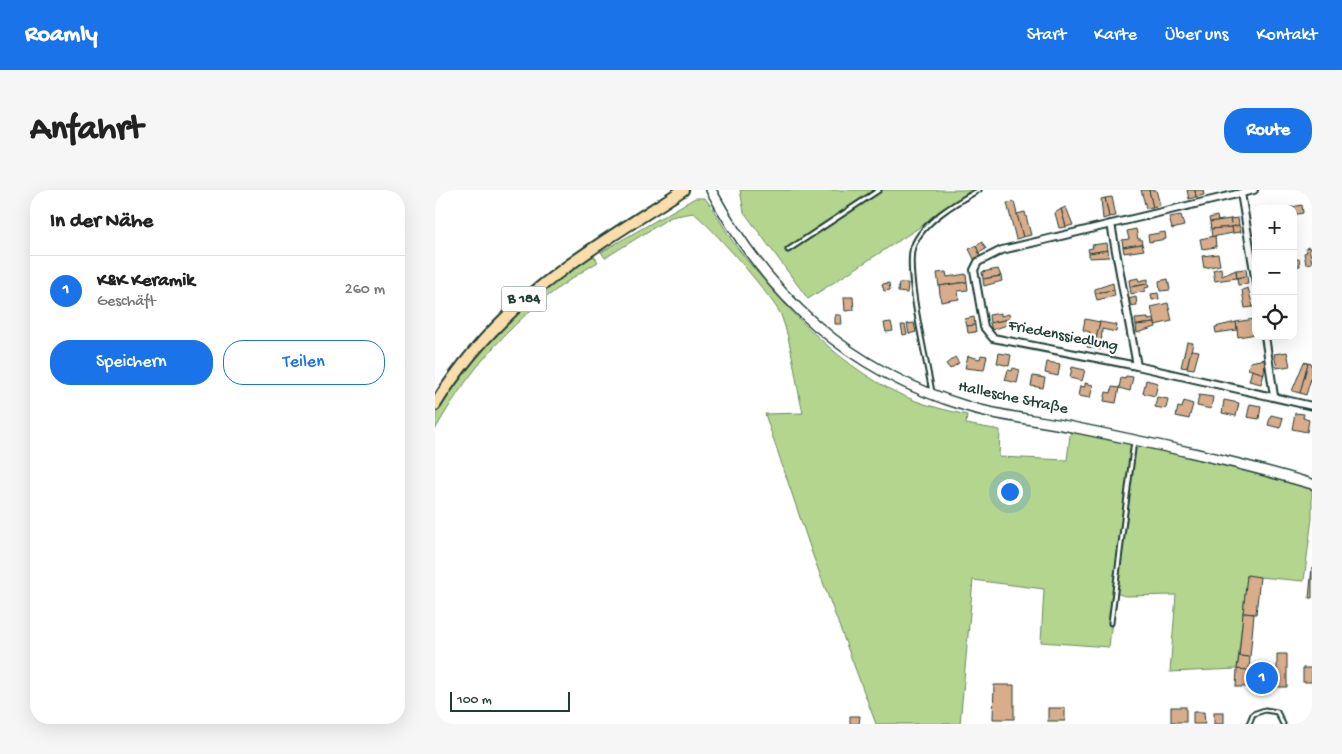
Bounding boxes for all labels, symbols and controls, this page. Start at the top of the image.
text: Roamly [25,21,98,50]
text: Start [1027,25,1066,46]
text: Karte [1094,25,1137,46]
text: Über uns [1165,25,1228,46]
text: Kontakt [1256,25,1317,46]
button: Route [1224,108,1312,153]
text: Anfahrt [30,110,143,151]
map controls [1252,205,1297,340]
button: + [1252,205,1297,250]
text: In der Nähe [50,210,153,235]
button: − [1252,250,1297,295]
text: K&K Keramik [97,270,195,293]
text: 1 [63,281,69,300]
text: 260 m [345,281,385,300]
road number: B 184 [501,286,547,312]
text: Geschäft [97,293,156,312]
button: locate [1252,295,1297,340]
street label: Friedenssiedlung [1006,317,1120,357]
button: Speichern [50,340,213,385]
button: Teilen [223,340,385,385]
street label: Hallesche Straße [956,378,1070,420]
your location [997,479,1023,505]
pin: 1 [1246,659,1278,697]
scale bar [450,689,570,712]
text: 100 m [457,692,492,709]

